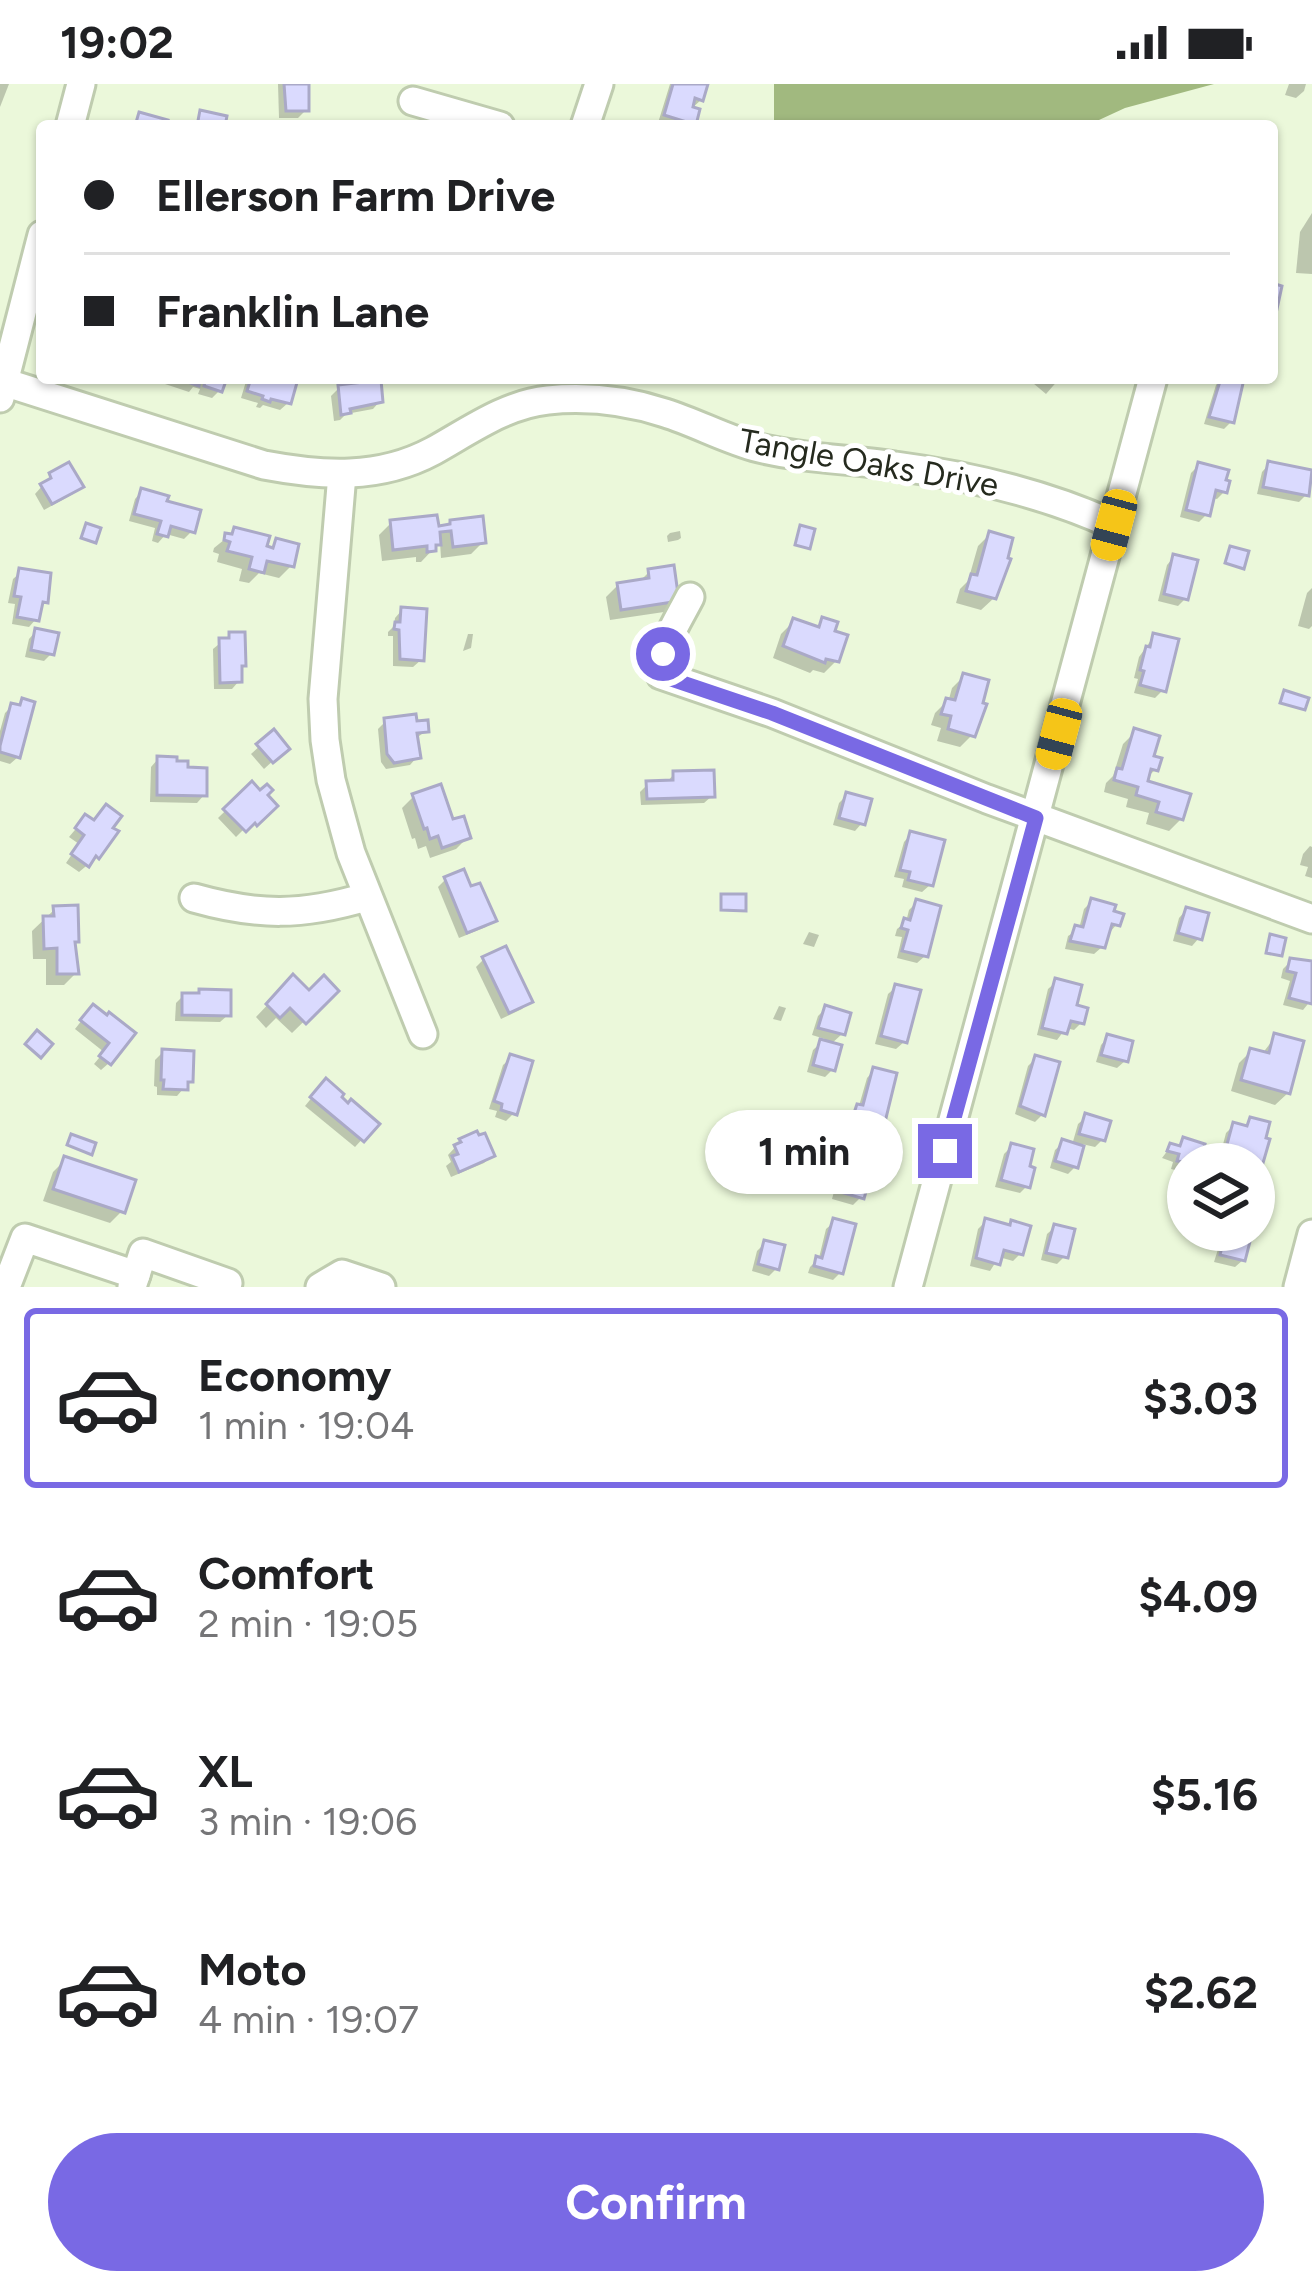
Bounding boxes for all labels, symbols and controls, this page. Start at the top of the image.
text: 19:02 [60,15,174,69]
text: Ellerson Farm Drive [156,168,555,222]
text: Franklin Lane [156,284,429,338]
street label: Tangle Oaks Drive [736,420,1002,504]
car [1087,486,1141,564]
route start [636,627,690,681]
car [1032,695,1086,773]
callout: 1 min [705,1109,903,1193]
route end [918,1124,972,1178]
text: 1 min [758,1128,850,1175]
map controls [1167,1143,1275,1251]
button: layers [1167,1143,1275,1251]
icon: car [54,1344,162,1452]
text: Economy [198,1348,391,1402]
text: $3.03 [1143,1371,1258,1425]
text: 1 min · 19:04 [198,1402,414,1449]
icon: car [54,1542,162,1650]
text: Comfort [198,1546,374,1600]
text: $4.09 [1138,1569,1258,1623]
text: 2 min · 19:05 [198,1600,418,1647]
icon: car [54,1740,162,1848]
text: XL [198,1744,253,1798]
text: $5.16 [1151,1767,1258,1821]
text: 3 min · 19:06 [198,1798,417,1845]
icon: car [54,1938,162,2046]
text: Moto [198,1942,307,1996]
text: $2.62 [1144,1965,1258,2019]
text: 4 min · 19:07 [198,1996,419,2043]
button: Confirm [48,2133,1264,2271]

